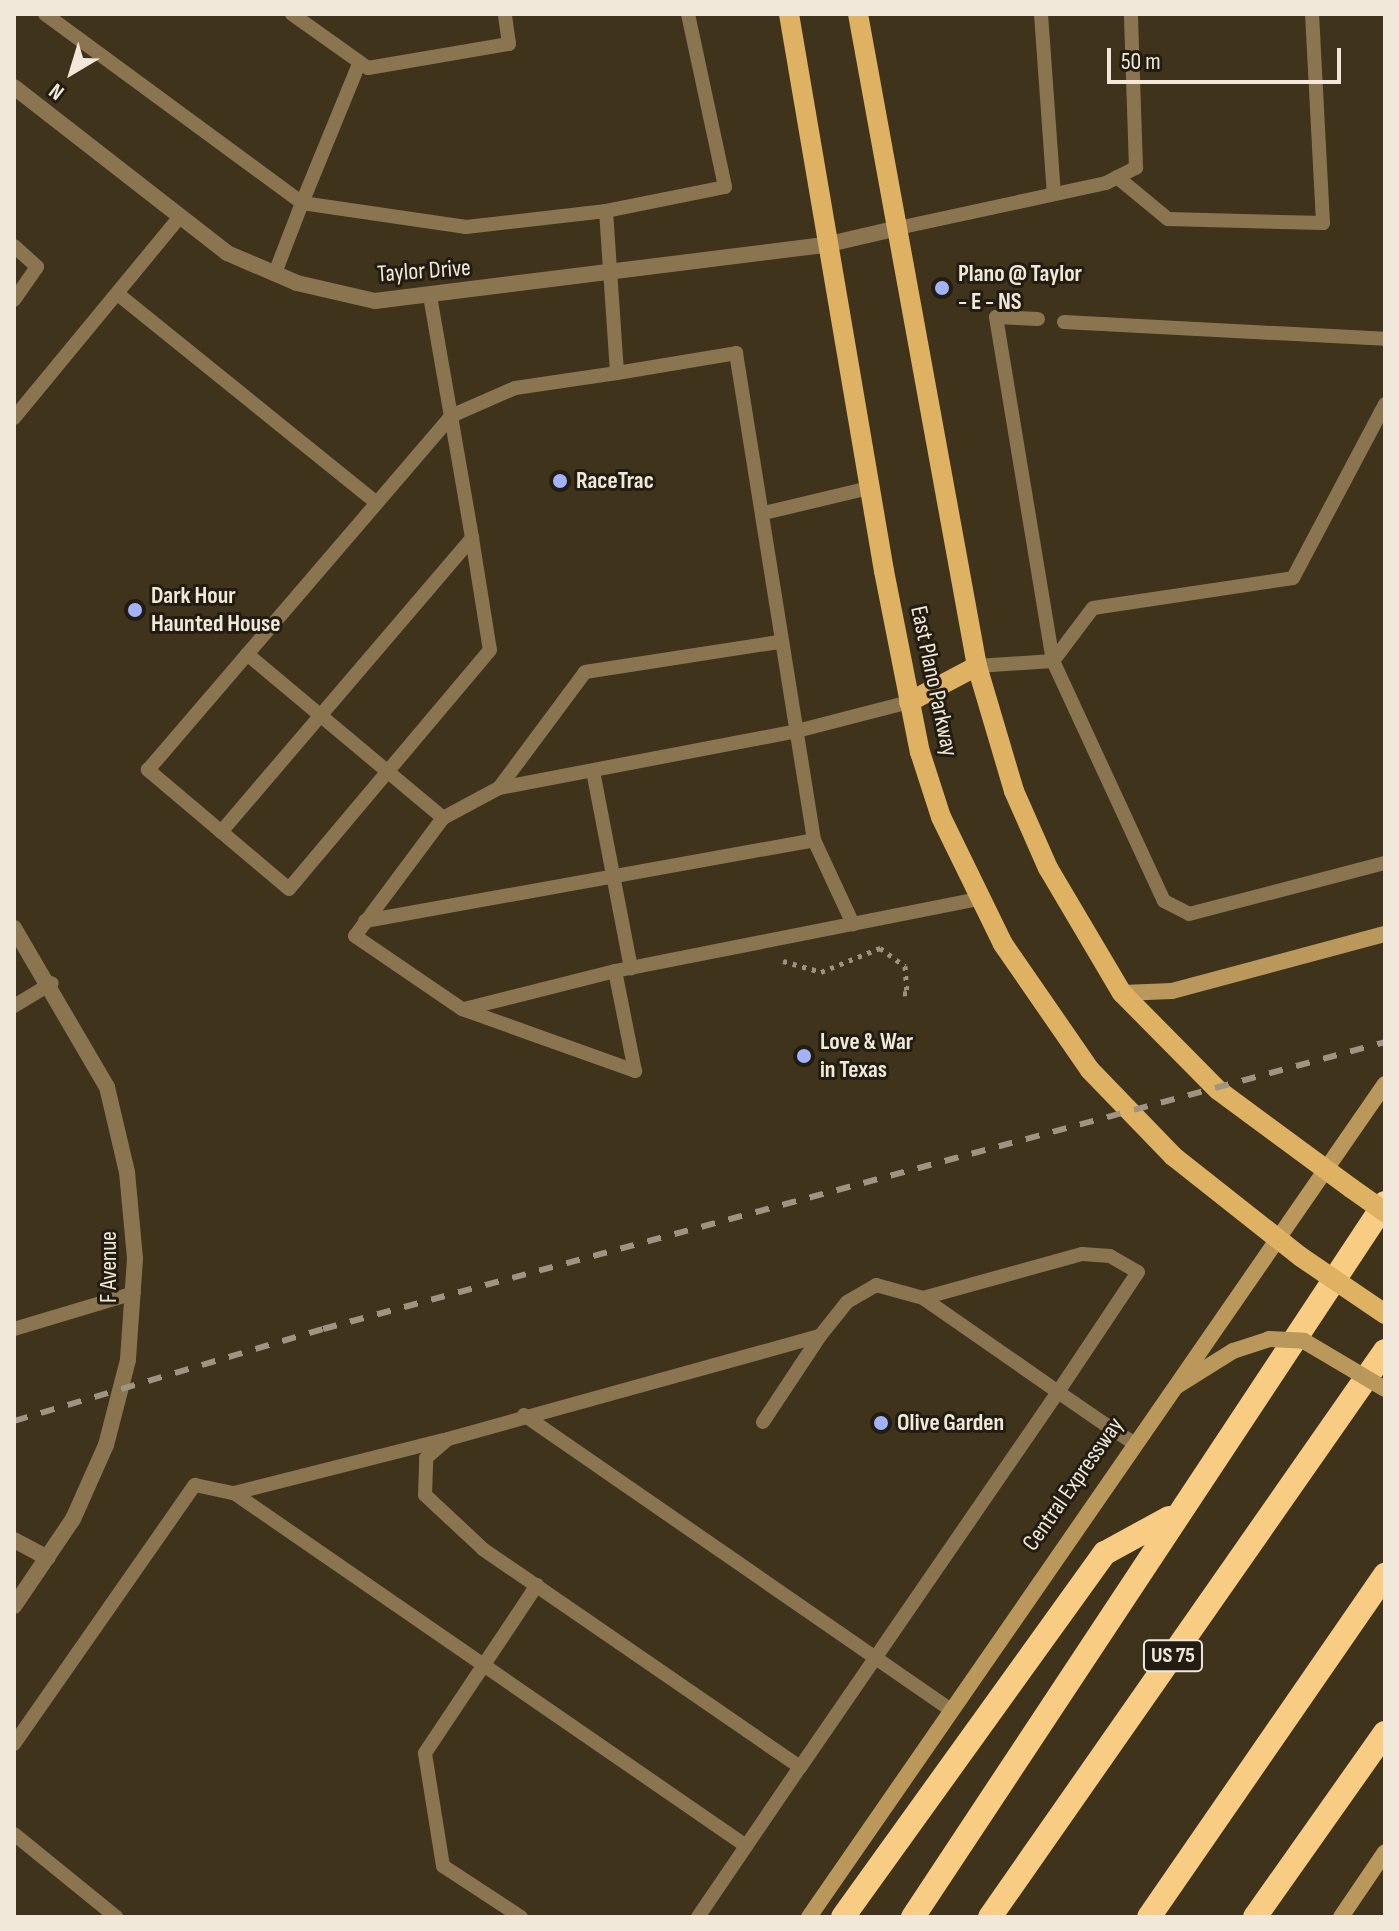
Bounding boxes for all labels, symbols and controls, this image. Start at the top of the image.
north arrow [32,32,112,112]
scale bar [1111,32,1345,82]
text: 50 m [1121,47,1161,76]
text: N [44,77,70,106]
street label: Taylor Drive [376,253,472,289]
place label: Plano @ Taylor - E - NS [958,260,1082,316]
marker: Plano @ Taylor - E - NS [933,279,951,297]
place label: RaceTrac [576,467,654,495]
marker: RaceTrac [551,472,569,490]
place label: Dark Hour Haunted House [151,582,280,638]
marker: Dark Hour Haunted House [126,601,144,619]
street label: East Plano Parkway [904,603,964,759]
place label: Love & War in Texas [820,1028,913,1084]
marker: Love & War in Texas [795,1047,813,1065]
street label: F Avenue [95,1231,123,1303]
place label: Olive Garden [897,1409,1004,1437]
street label: Central Expressway [1016,1412,1130,1556]
marker: Olive Garden [872,1414,890,1432]
road number: US 75 [1141,1638,1205,1674]

